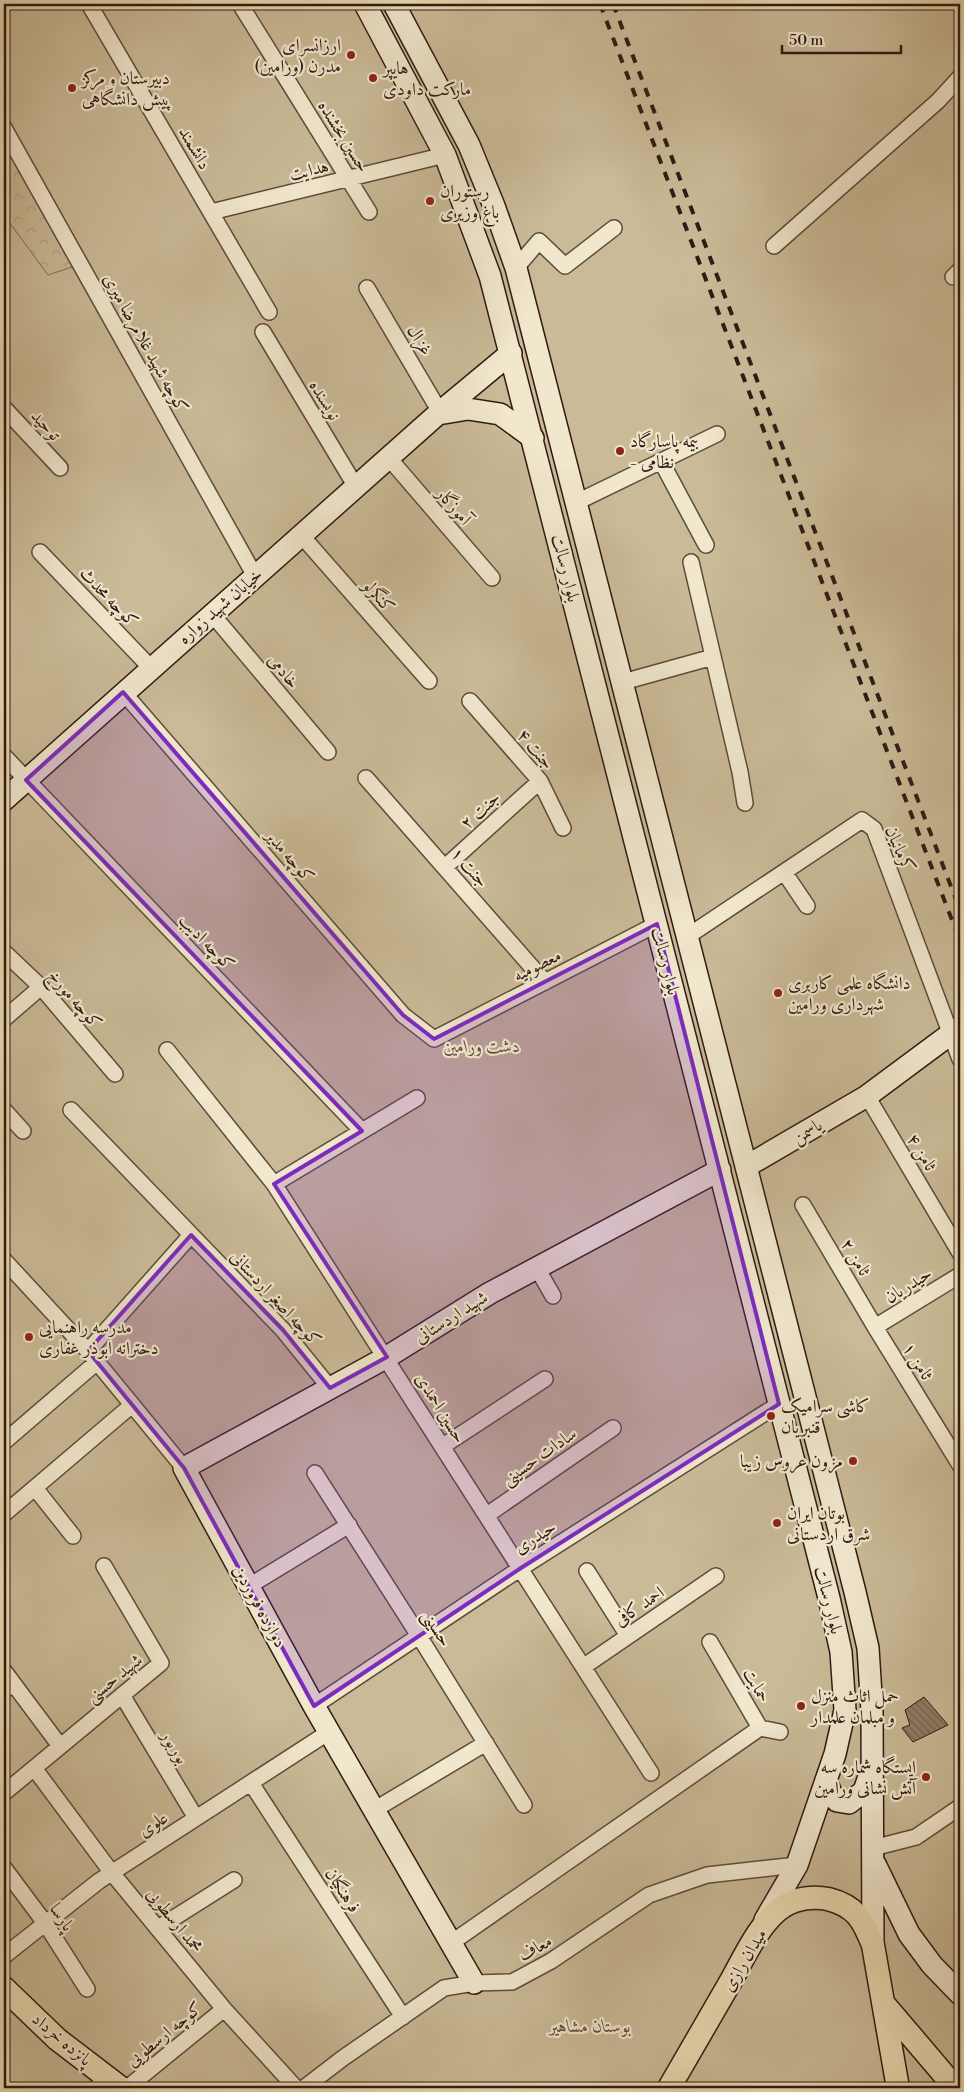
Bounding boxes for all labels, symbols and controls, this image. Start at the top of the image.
scale bar [782,22,900,54]
text: 50 m [789,31,823,50]
place label: ارزانسرای مدرن (ورامین) [254,34,341,78]
marker: ارزانسرای مدرن (ورامین) [345,49,357,61]
place label: هایپر مارکت داودی [381,57,471,101]
place label: دبیرستان و مرکز پیش دانشگاهی [80,67,171,111]
marker: هایپر مارکت داودی [367,72,379,84]
marker: دبیرستان و مرکز پیش دانشگاهی [66,82,78,94]
street label: حسین بخشنده [312,96,375,177]
street label: دانشمند [173,123,216,174]
street label: هدایت [287,155,331,186]
place label: رستوران باغ وزیری [440,180,499,227]
marker: رستوران باغ وزیری [424,195,436,207]
street label: کوچه شهید غلامرضا میری [97,270,193,417]
street label: غزال [401,321,438,360]
street label: نویسنده [304,376,346,425]
street label: توحید [26,405,66,446]
place label: بیمه پاسارگاد - نظامی [630,430,698,474]
marker: بیمه پاسارگاد - نظامی [614,445,626,457]
street label: آموزگار [430,481,478,532]
street label: بلوار رسالت [546,532,585,604]
street label: کوچه محدث [73,562,143,633]
street label: خیابان شهید زواره [173,563,268,650]
street label: کنگرلو [356,573,400,618]
street label: خادمی [262,649,305,694]
street label: جنت ۴ [512,724,559,774]
street label: جنت ۲ [455,786,505,834]
street label: کرمانیان [879,822,920,876]
street label: کوچه مدیر [258,823,319,889]
street label: جنت ۱ [446,842,493,892]
street label: کوچه ادیب [173,909,239,976]
street label: بلوار رسالت [646,925,685,997]
street label: معصومیه [509,944,565,987]
street label: کوچه مورخ [39,965,107,1037]
place label: دانشگاه علمی کاربری شهرداری ورامین [788,971,911,1016]
marker: دانشگاه علمی کاربری شهرداری ورامین [772,987,784,999]
park label: دشت ورامین [444,1035,520,1058]
street label: یاسمن [788,1113,828,1149]
street label: ثامن ۴ [901,1129,942,1176]
street label: ثامن ۲ [835,1234,876,1281]
street label: کوچه اصغر اردستانی [224,1245,326,1352]
street label: حیدریان [880,1262,936,1309]
street label: شهید اردستانی [410,1286,492,1349]
place label: مدرسه راهنمایی دخترانه ابوذر غفاری [39,1316,159,1360]
marker: مدرسه راهنمایی دخترانه ابوذر غفاری [23,1331,35,1343]
street label: ثامن ۱ [897,1338,938,1385]
street label: حسین احمدی [410,1369,471,1448]
place label: کاشی سرامیک قنبریان [781,1395,870,1439]
marker: کاشی سرامیک قنبریان [765,1410,777,1422]
street label: سادات حسینی [497,1422,582,1491]
place label: مزون عروس زیبا [740,1450,843,1474]
marker: مزون عروس زیبا [847,1455,859,1467]
place label: بوتان ایران شرق اردستانی [787,1502,870,1546]
street label: حیدری [510,1516,561,1559]
marker: بوتان ایران شرق اردستانی [771,1517,783,1529]
street label: دوازده فروردین [227,1561,292,1652]
street label: بلوار رسالت [809,1564,848,1636]
street label: احمد کافی [610,1581,669,1632]
street label: حسینی [416,1605,457,1652]
street label: شهید حسنی [81,1649,148,1709]
street label: حمایت [737,1664,776,1707]
place label: حمل اثاث منزل و مبلمان علمدار [809,1685,899,1729]
marker: حمل اثاث منزل و مبلمان علمدار [795,1700,807,1712]
street label: بوربور [155,1725,193,1768]
place label: ایستگاه شماره سه آتش نشانی ورامین [814,1755,918,1800]
marker: ایستگاه شماره سه آتش نشانی ورامین [920,1771,932,1783]
street label: علوی [134,1806,173,1843]
street label: فرهنگیان [320,1863,366,1917]
street label: محمد ارسطویی [141,1883,208,1958]
street label: پارسا [43,1899,80,1938]
street label: میدان رازی [717,1924,772,1996]
street label: معاف [514,1930,556,1967]
street label: کوچه ارسطویی [121,1997,208,2073]
street label: پانزده خرداد [26,2008,98,2073]
park label: بوستان مشاهیر [547,2015,631,2038]

